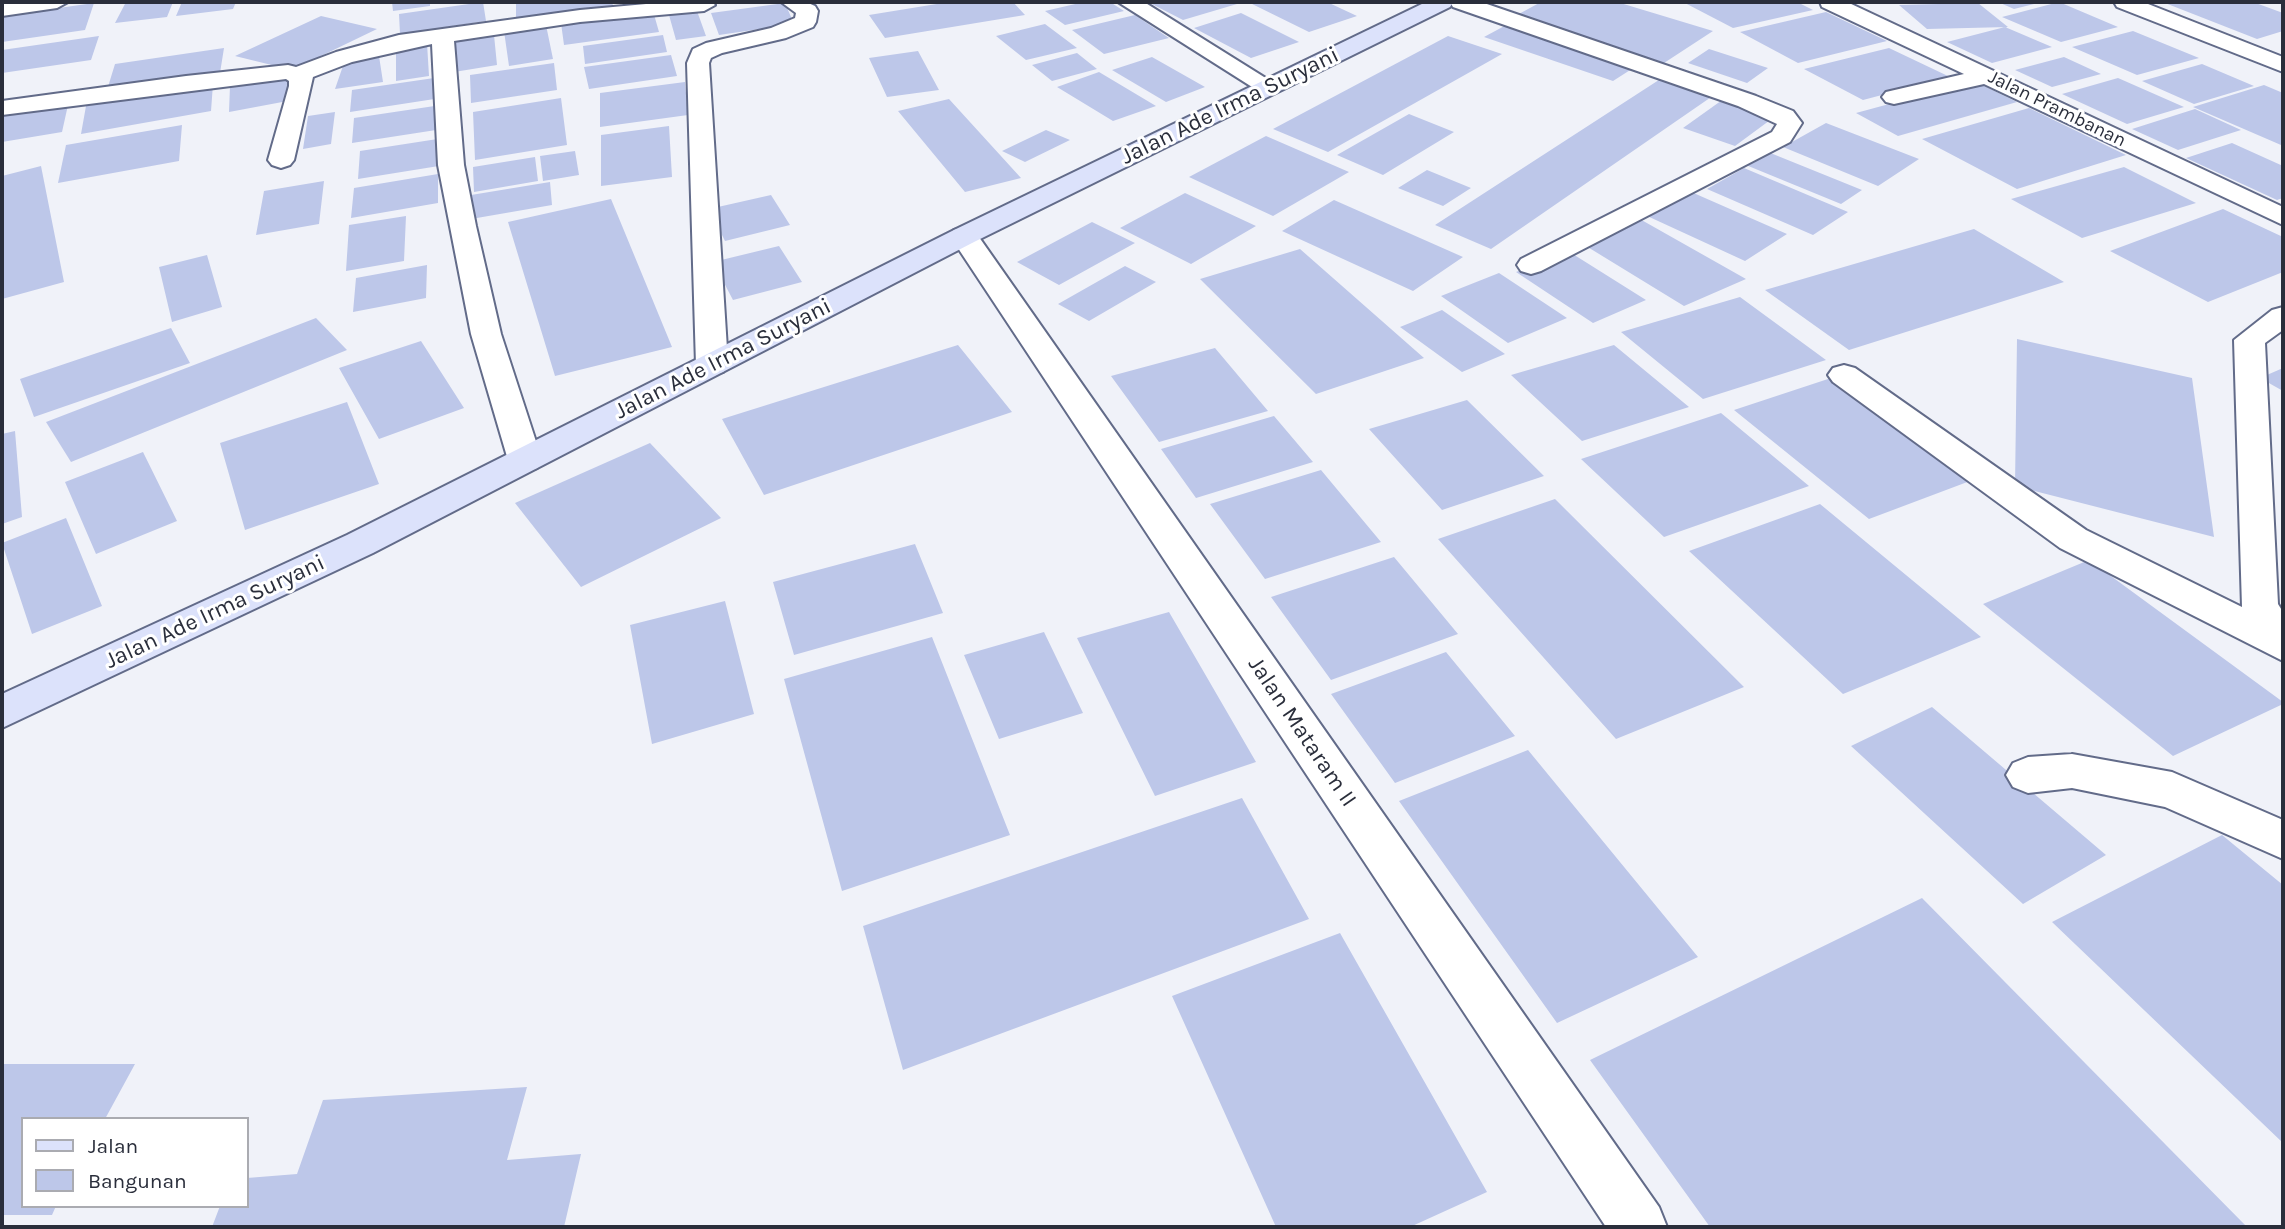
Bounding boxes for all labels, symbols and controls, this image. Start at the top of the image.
street label: Jalan Ade Irma Suryani [1116,41,1344,171]
street label: Jalan Prambanan [1984,66,2130,152]
street label: Jalan Ade Irma Suryani [610,292,836,426]
street label: Jalan Ade Irma Suryani [101,549,329,675]
street label: Jalan Mataram II [1242,652,1362,812]
legend [21,1117,248,1208]
text: Jalan [88,1134,138,1158]
text: Bangunan [88,1169,187,1193]

